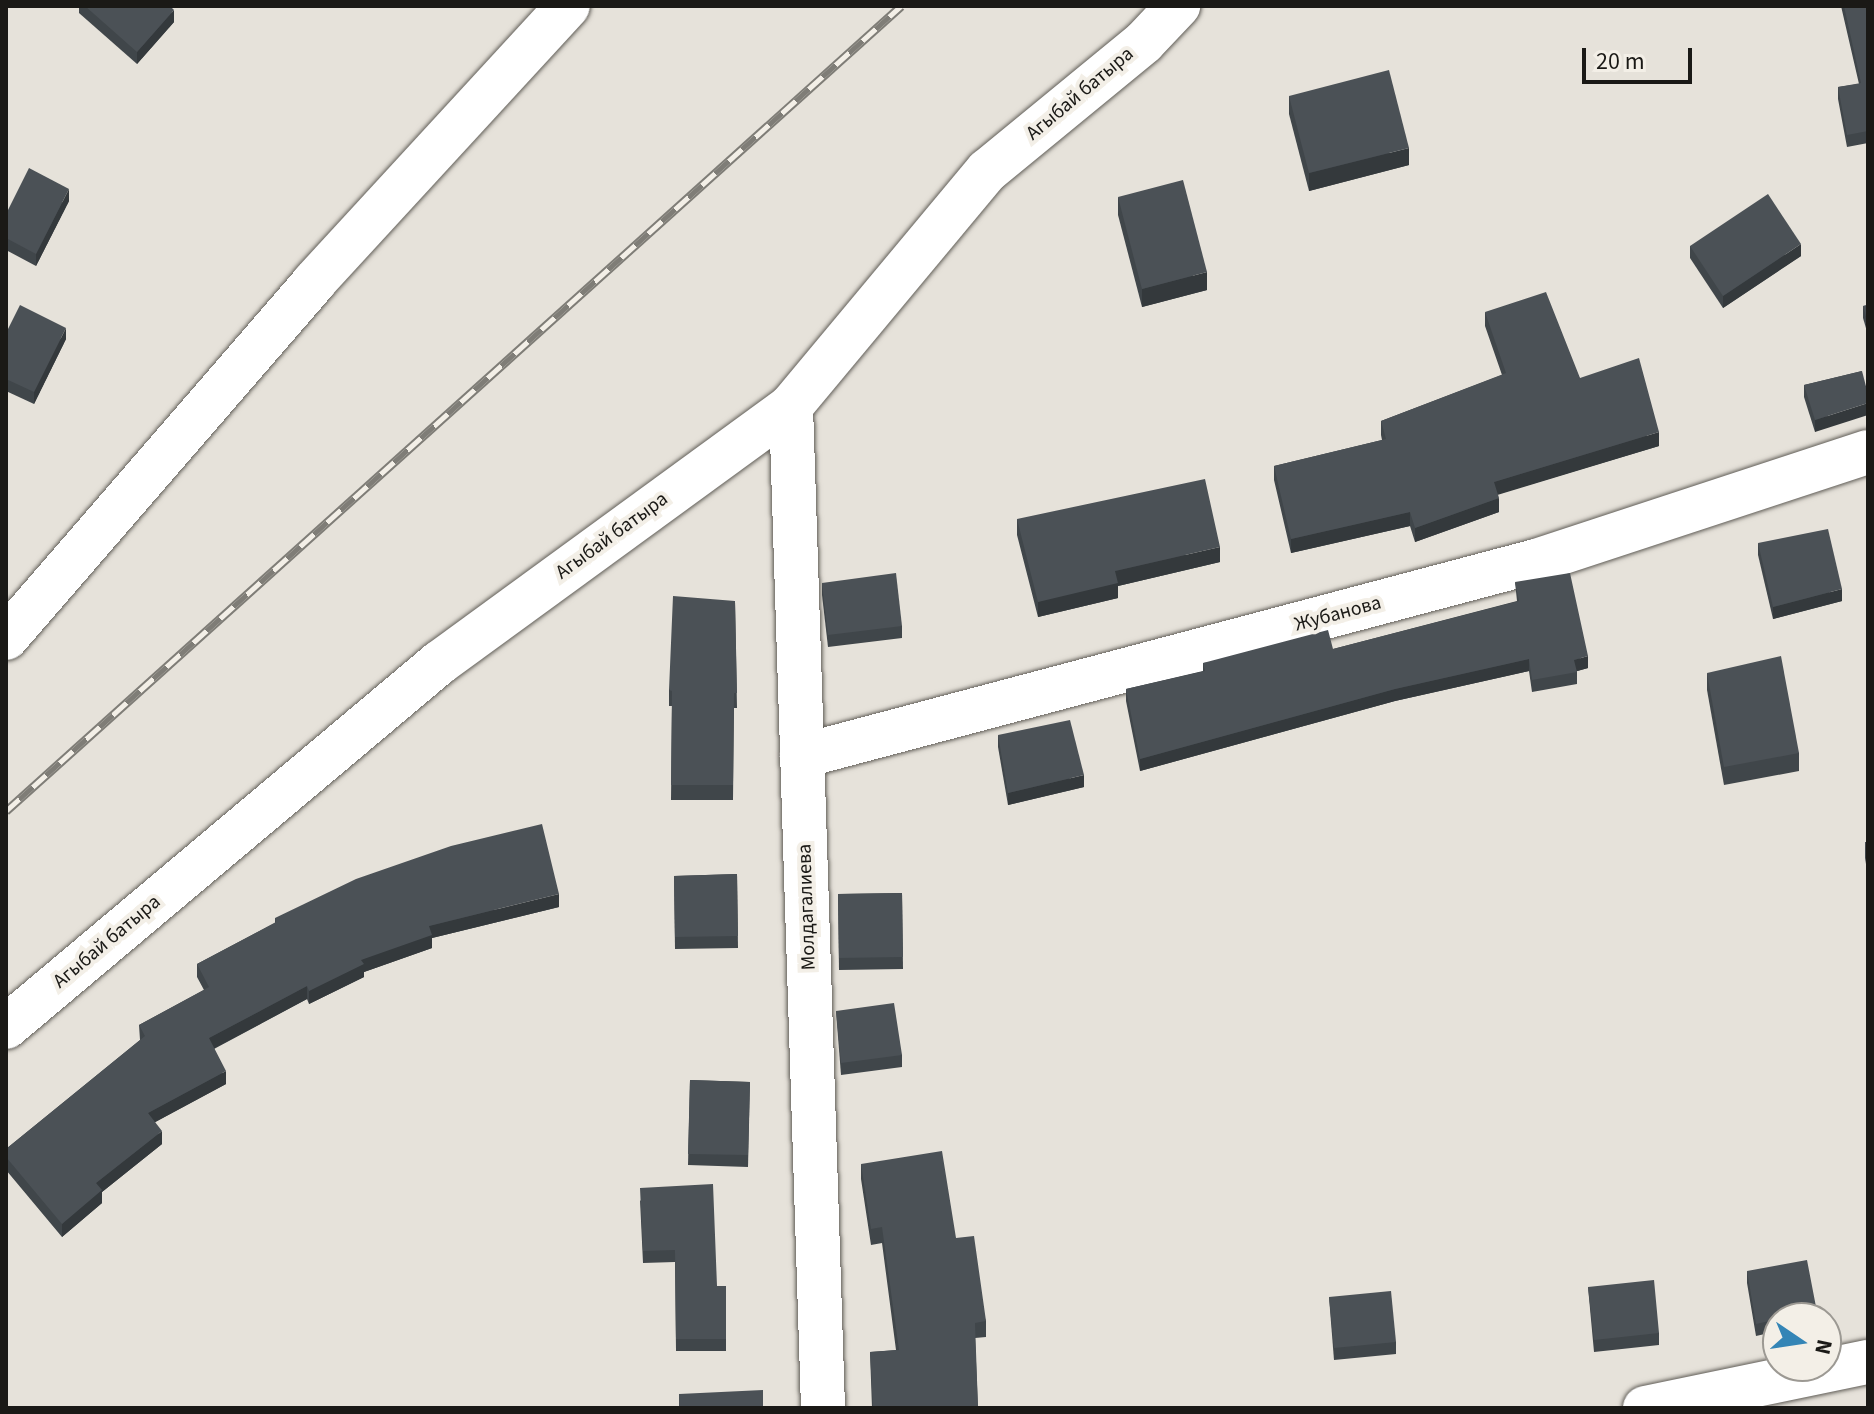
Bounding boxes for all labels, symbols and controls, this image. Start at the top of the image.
scale bar [1586,32,1696,82]
street label: Агыбай батыра [1021,42,1139,146]
text: 20 m [1596,44,1645,79]
street label: Агыбай батыра [551,487,673,585]
street label: Жубанова [1292,591,1384,637]
street label: Молдагалиева [793,843,821,971]
street label: Агыбай батыра [48,890,166,994]
north arrow [1762,1302,1842,1382]
text: N [1806,1336,1841,1358]

